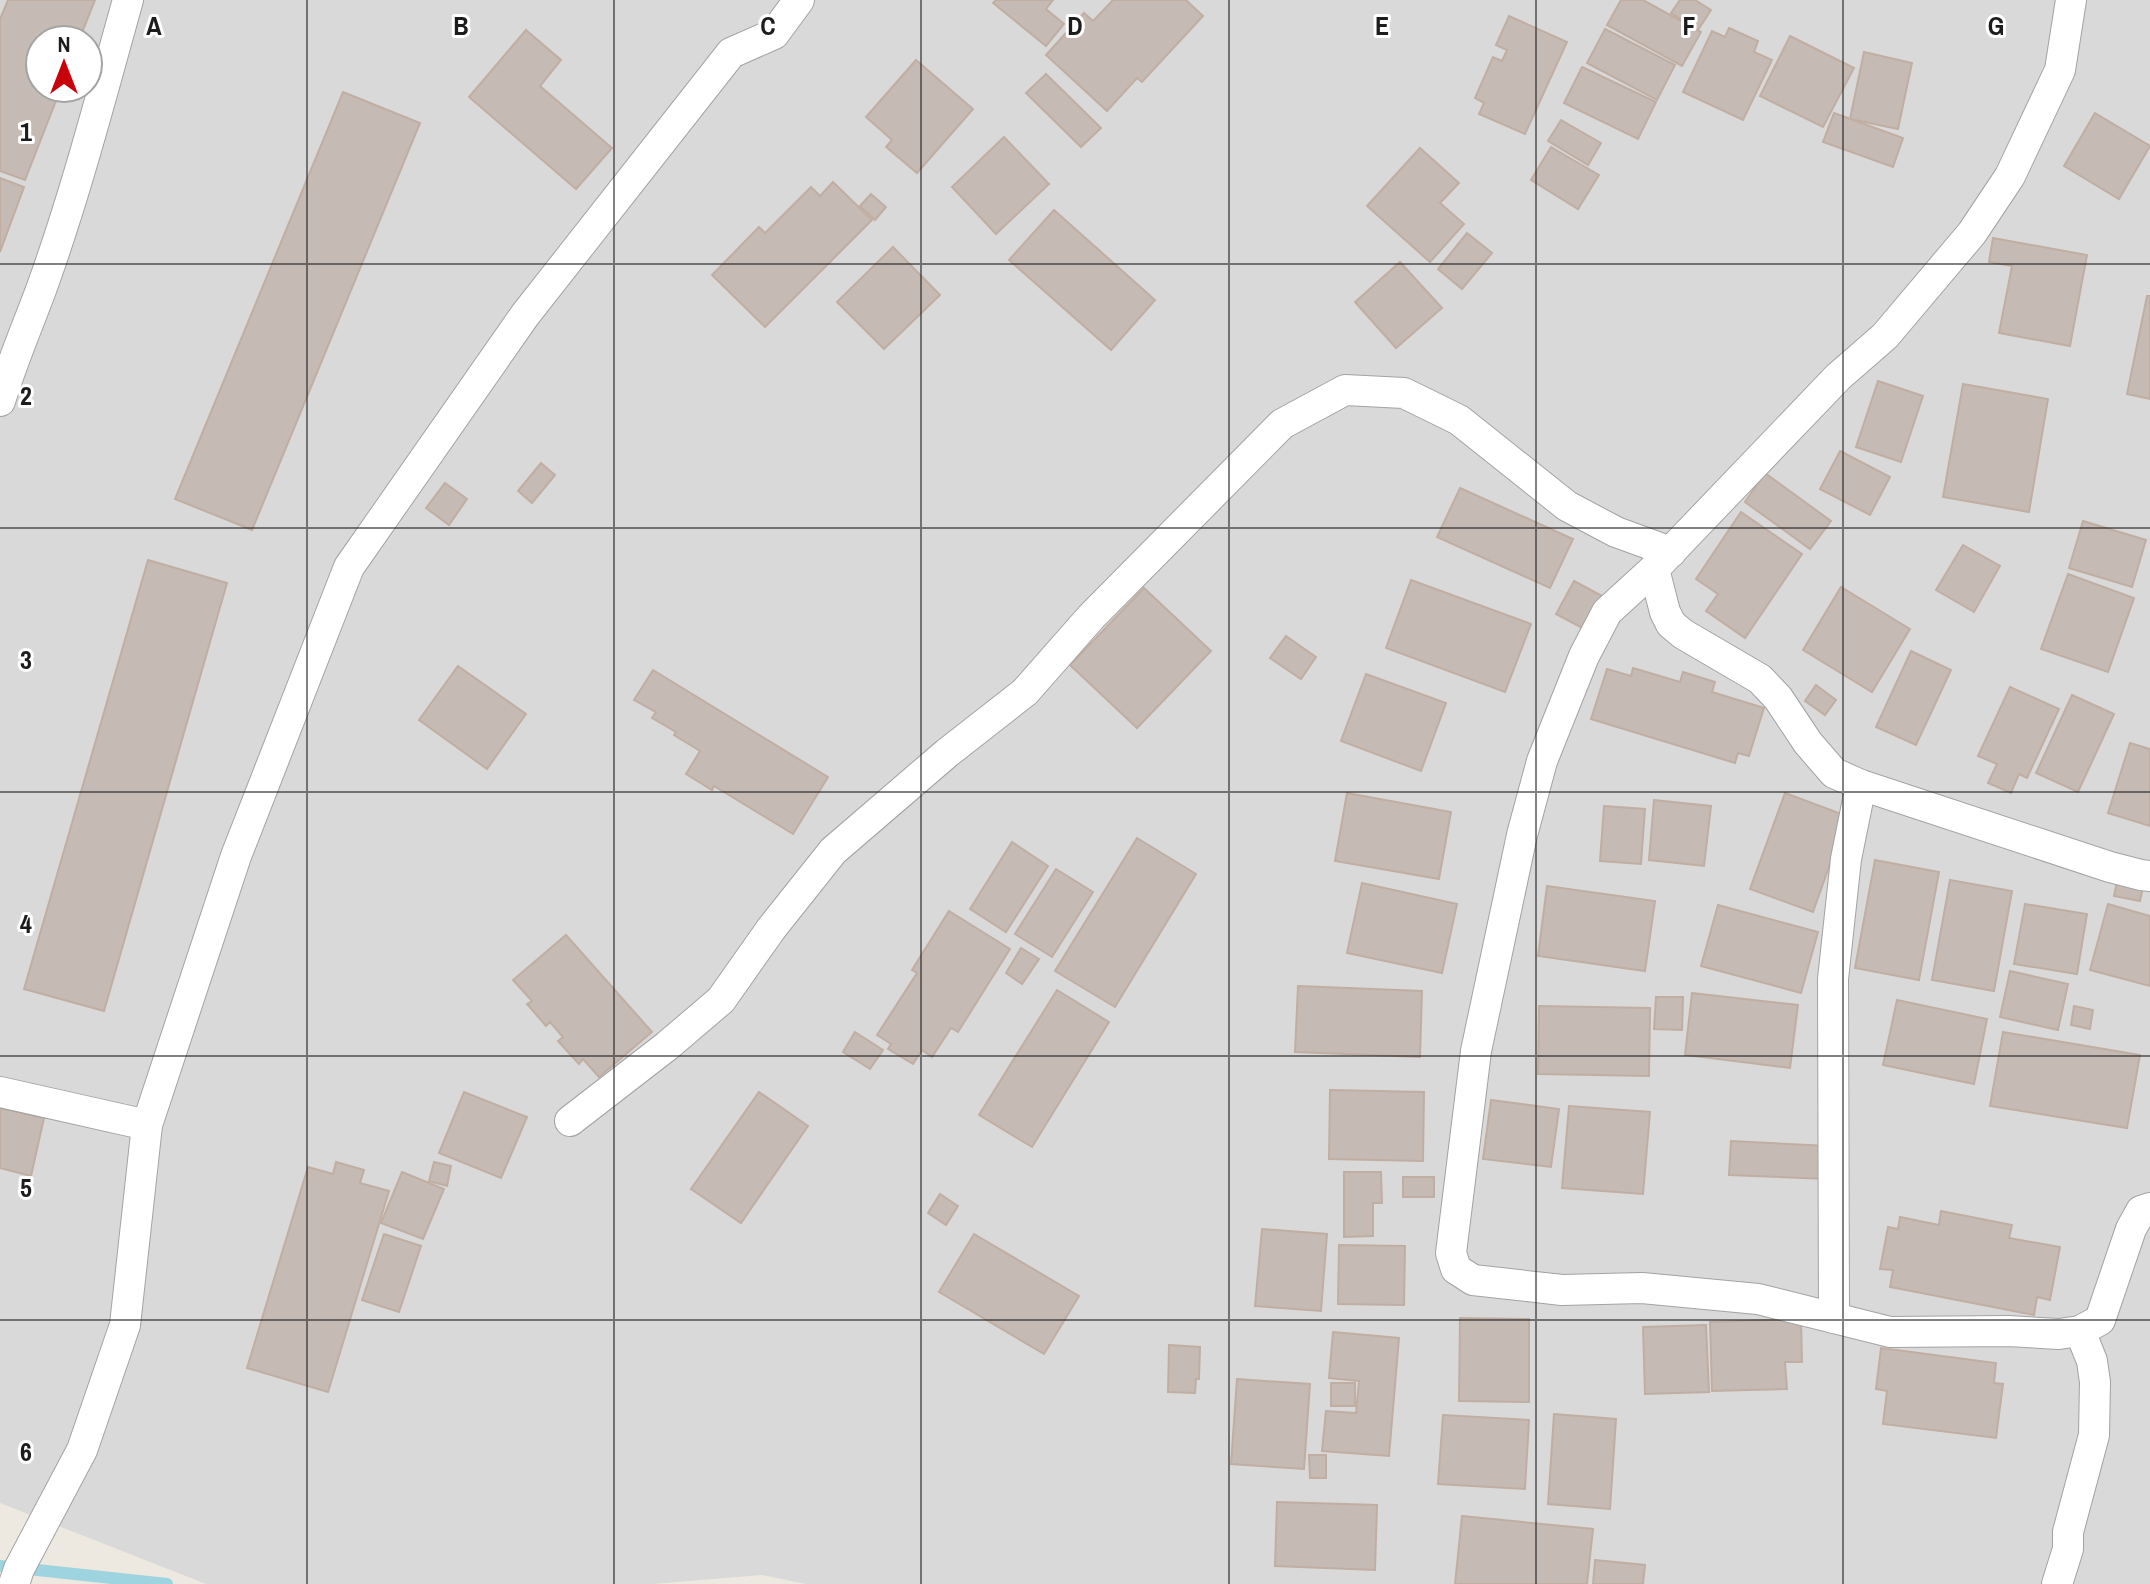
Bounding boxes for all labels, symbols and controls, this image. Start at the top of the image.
text: A [146,8,162,43]
text: B [453,8,469,43]
text: C [760,8,776,43]
text: D [1067,8,1083,43]
text: E [1375,8,1389,43]
text: F [1682,8,1696,43]
text: G [1988,8,2004,43]
north arrow [24,24,104,104]
text: N [57,29,71,59]
text: 1 [20,114,32,149]
text: 2 [20,378,32,413]
text: 3 [20,642,32,677]
text: 4 [20,906,32,941]
text: 5 [20,1170,32,1205]
text: 6 [20,1434,32,1469]

